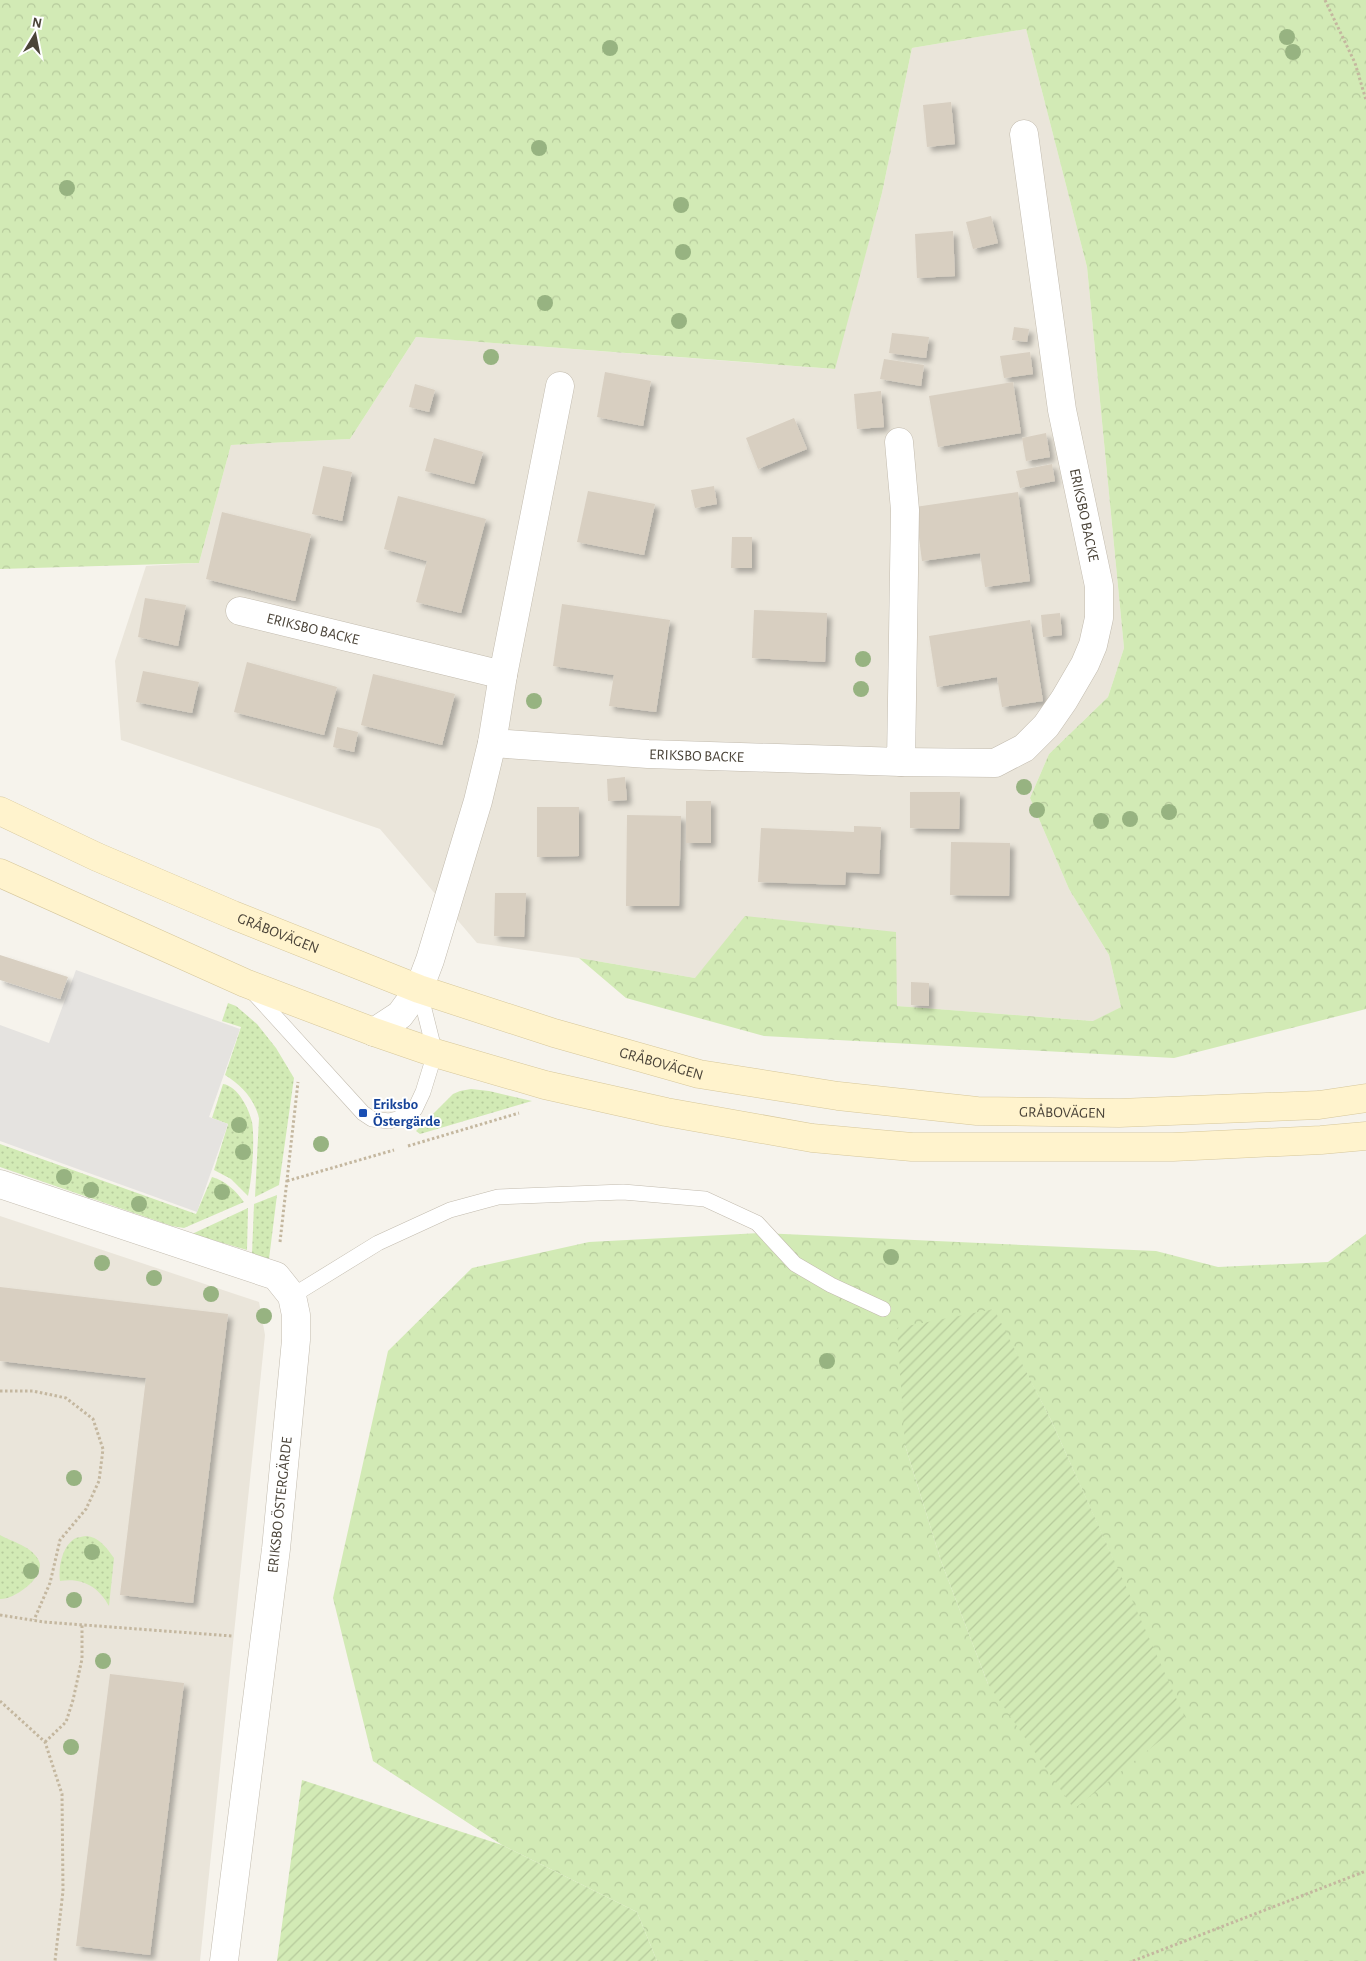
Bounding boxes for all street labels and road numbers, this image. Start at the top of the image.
street label: ERIKSBO BACKE [1067,467,1101,563]
street label: ERIKSBO BACKE [265,610,361,647]
street label: ERIKSBO BACKE [649,747,744,765]
street label: GRÅBOVÄGEN [235,910,321,956]
street label: GRÅBOVÄGEN [618,1044,705,1082]
street label: GRÅBOVÄGEN [1019,1103,1106,1120]
street label: ERIKSBO ÖSTERGÄRDE [263,1436,295,1574]

